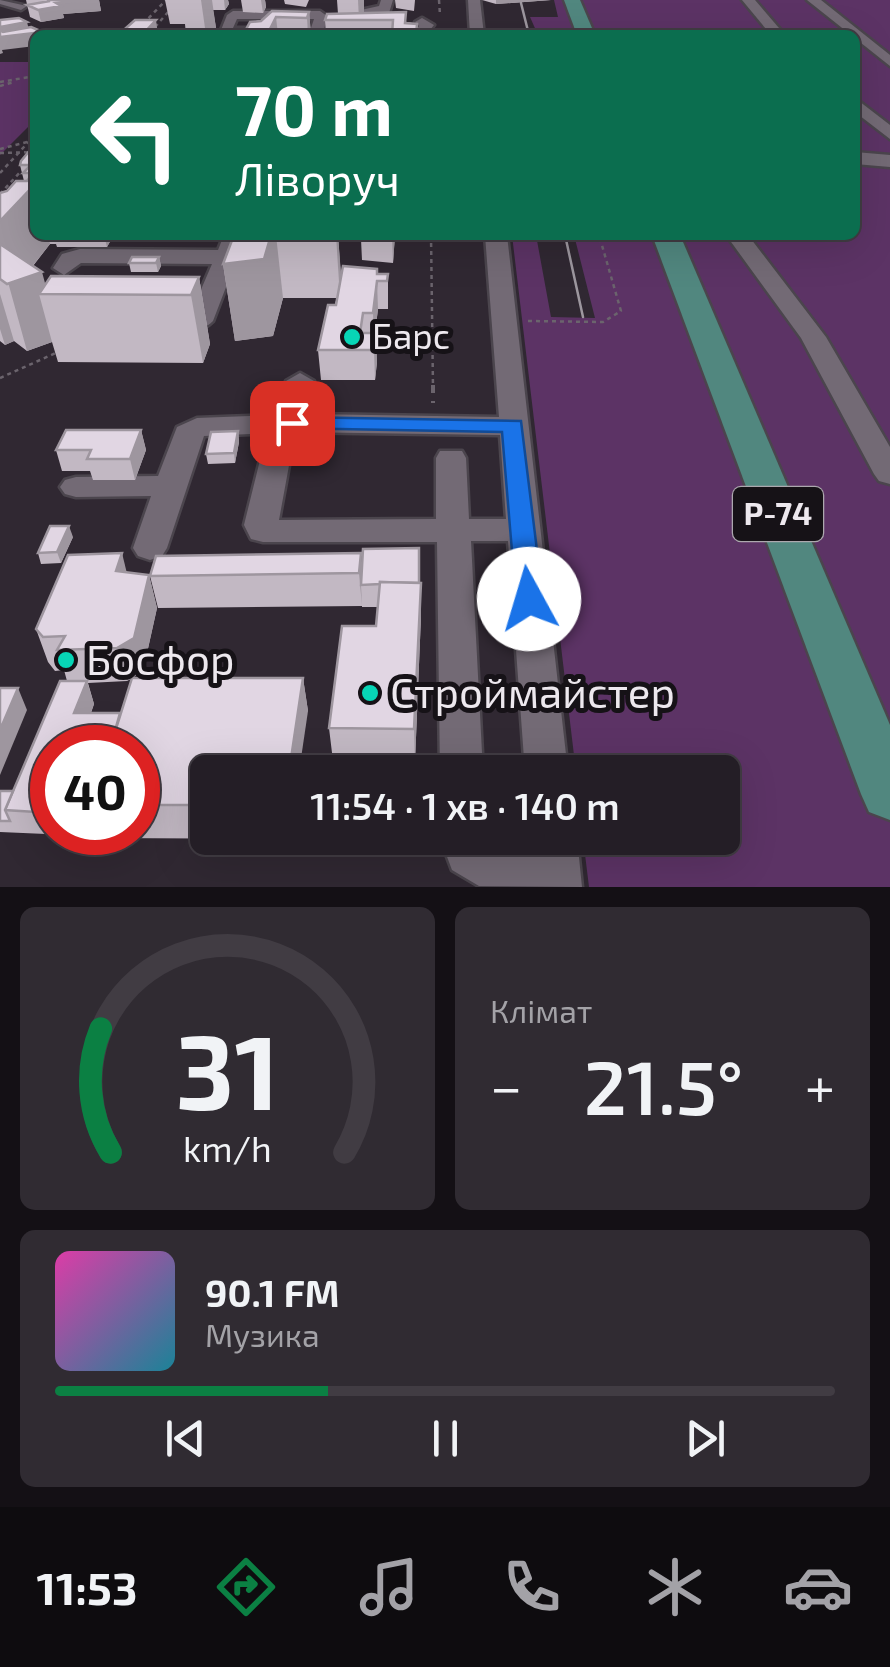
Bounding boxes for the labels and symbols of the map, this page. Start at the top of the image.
place label: Барс [372,314,450,356]
marker: Барс [341,326,363,348]
pin [250,381,335,466]
road number: Р-74 [733,487,823,541]
position arrow [477,547,581,651]
place label: Босфор [86,633,234,683]
marker: Босфор [55,649,77,671]
place label: Строймайстер [390,666,675,716]
marker: Строймайстер [359,682,381,704]
speed limit sign: 40 [30,725,160,855]

